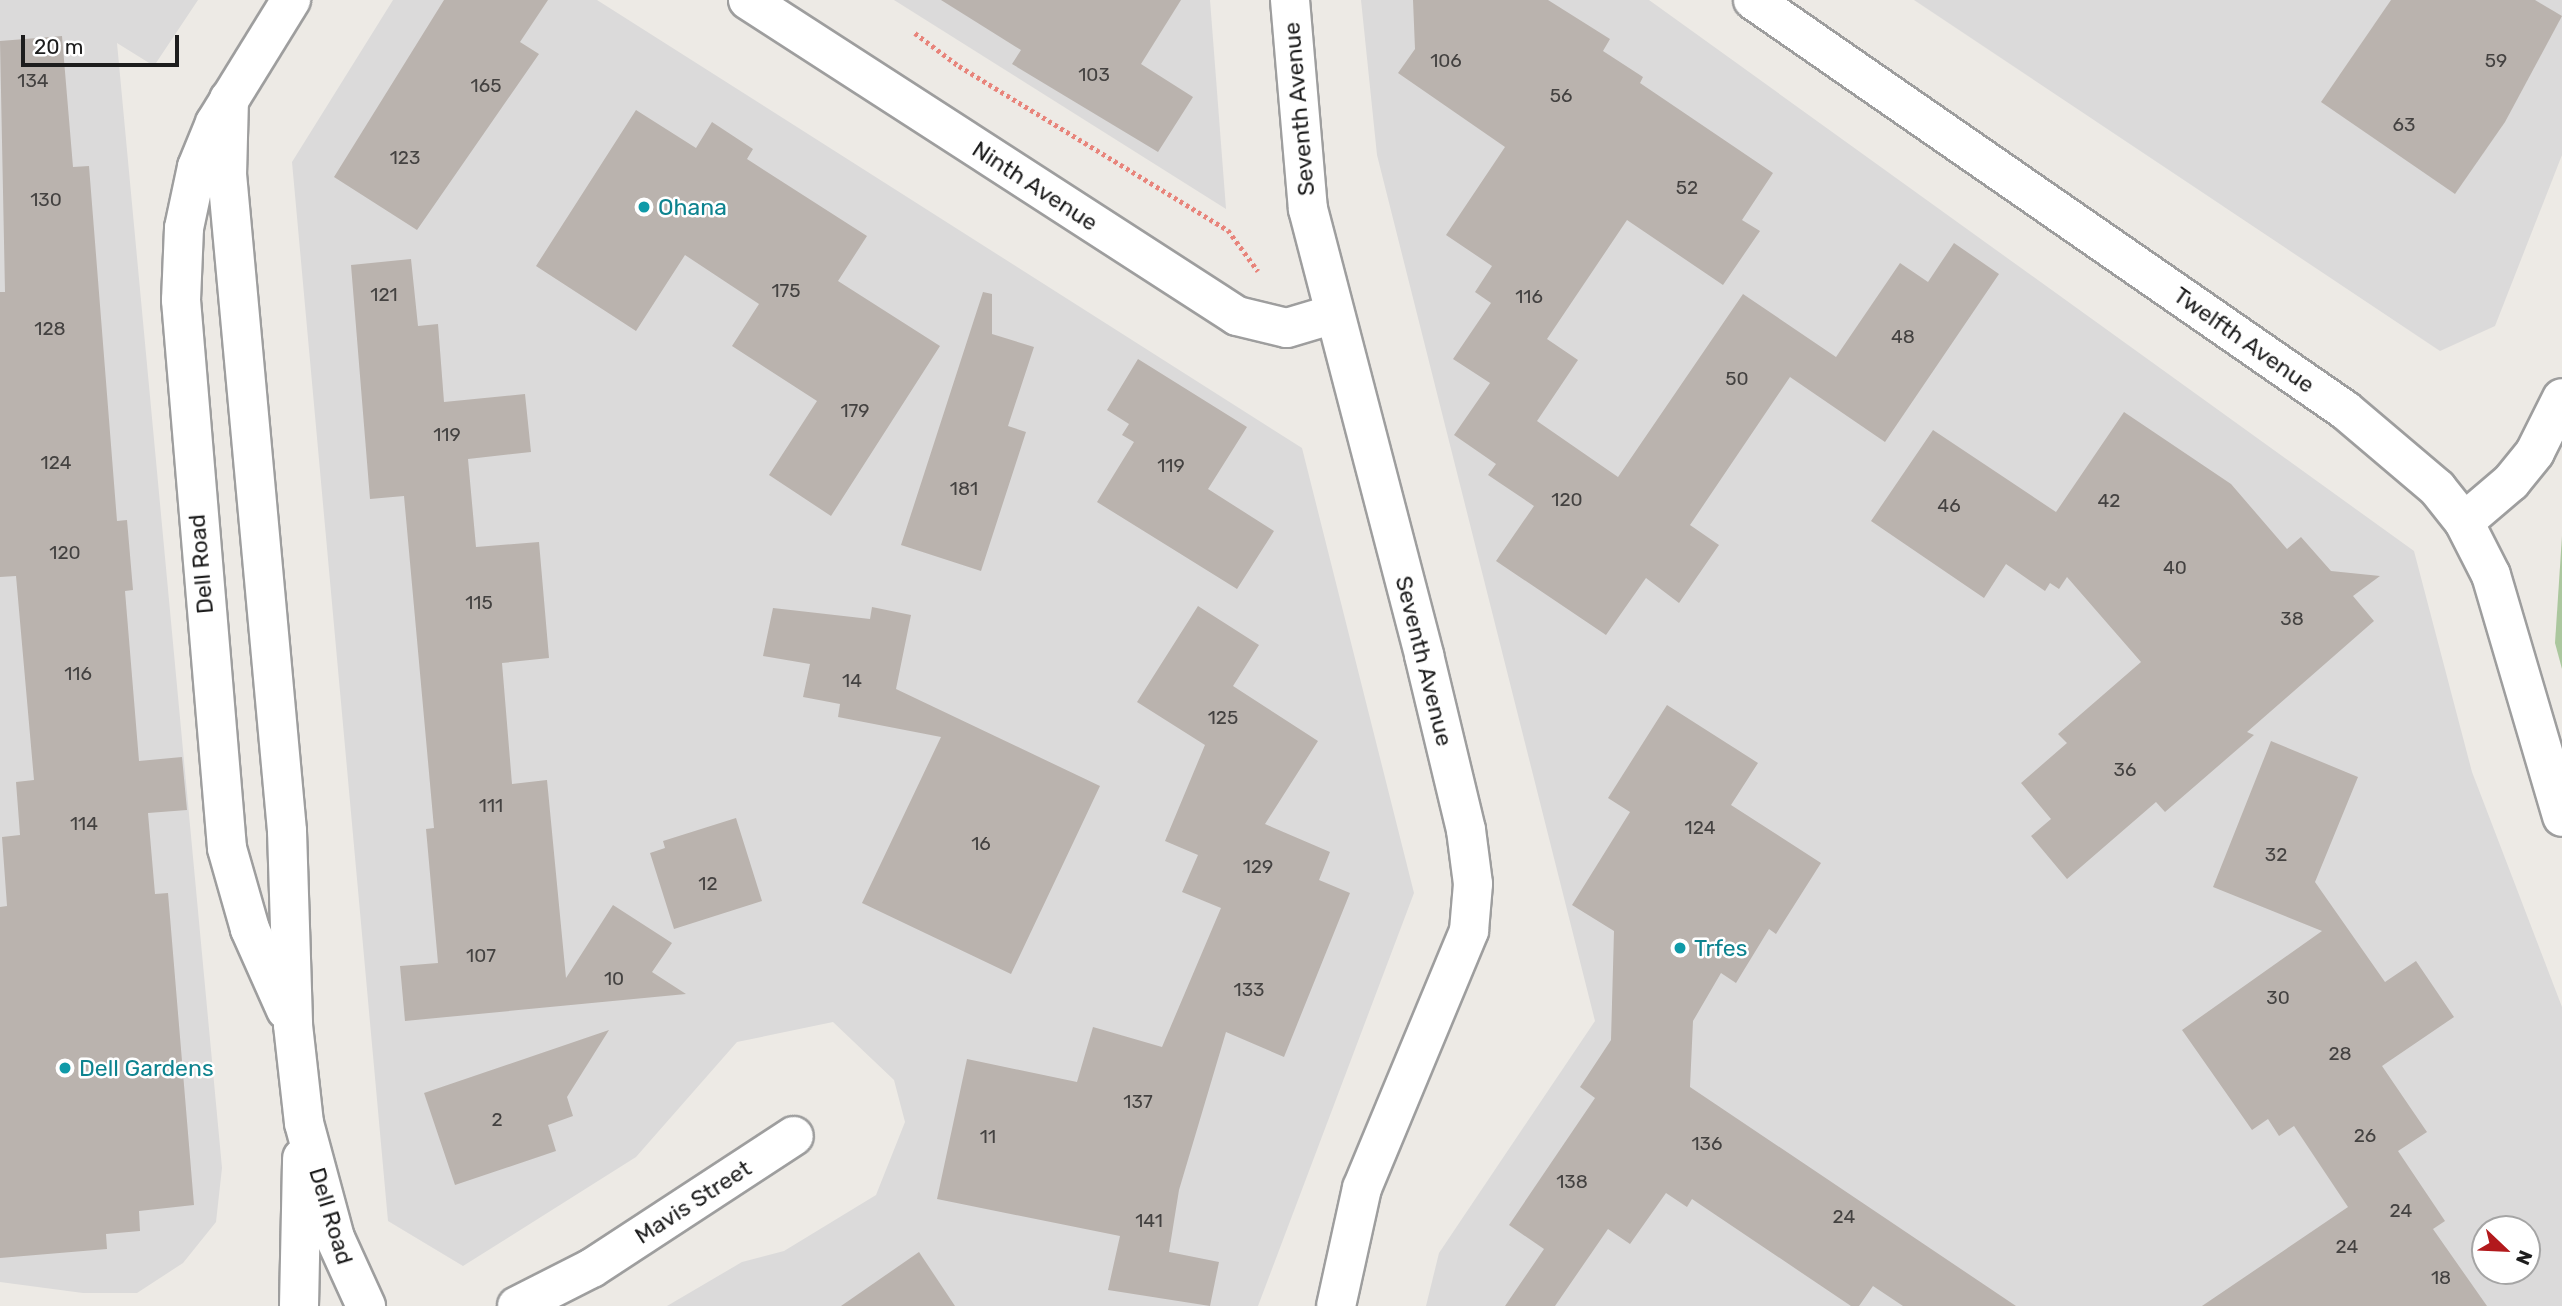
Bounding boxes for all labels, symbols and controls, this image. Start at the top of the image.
scale bar [24,21,182,65]
street label: Seventh Avenue [1278,21,1320,197]
text: 20 m [34,34,83,59]
house number: 106 [1430,50,1462,72]
house number: 59 [2485,50,2507,72]
house number: 103 [1078,64,1110,86]
house number: 134 [17,70,49,92]
house number: 165 [471,75,501,97]
house number: 56 [1550,85,1572,107]
house number: 63 [2393,114,2415,136]
street label: Ninth Avenue [967,135,1103,237]
house number: 123 [390,147,420,169]
house number: 52 [1676,177,1698,199]
house number: 130 [30,189,62,211]
place label: Ohana [658,193,727,221]
marker: Ohana [636,199,652,215]
house number: 175 [771,280,801,302]
street label: Twelfth Avenue [2168,281,2320,399]
house number: 121 [370,284,398,306]
house number: 116 [1515,286,1543,308]
house number: 128 [34,318,66,340]
house number: 48 [1891,326,1915,348]
house number: 50 [1725,368,1749,390]
house number: 179 [840,400,870,422]
house number: 119 [433,424,461,446]
house number: 124 [41,452,71,474]
house number: 119 [1157,455,1185,477]
house number: 181 [950,478,978,500]
house number: 120 [1551,489,1583,511]
house number: 42 [2098,490,2120,512]
house number: 46 [1937,495,1961,517]
street label: Dell Road [183,513,219,615]
house number: 120 [49,542,81,564]
house number: 40 [2163,557,2187,579]
street label: Seventh Avenue [1389,573,1459,749]
house number: 115 [465,592,493,614]
house number: 38 [2280,608,2304,630]
house number: 116 [64,663,92,685]
house number: 14 [842,670,862,692]
house number: 125 [1208,707,1238,729]
house number: 36 [2114,759,2136,781]
house number: 111 [479,795,503,817]
house number: 114 [70,813,98,835]
house number: 124 [1685,817,1715,839]
house number: 16 [971,833,991,855]
house number: 32 [2265,844,2287,866]
house number: 129 [1243,856,1273,878]
house number: 12 [698,873,718,895]
place label: Trfes [1694,934,1747,962]
marker: Trfes [1672,940,1688,956]
house number: 107 [466,945,496,967]
house number: 10 [604,968,624,990]
house number: 133 [1234,979,1264,1001]
house number: 30 [2266,987,2290,1009]
house number: 28 [2328,1043,2352,1065]
place label: Dell Gardens [79,1054,214,1082]
marker: Dell Gardens [57,1060,73,1076]
house number: 137 [1123,1091,1153,1113]
house number: 2 [491,1109,503,1131]
house number: 26 [2354,1125,2376,1147]
house number: 11 [980,1126,996,1148]
house number: 136 [1691,1133,1723,1155]
street label: Mavis Street [630,1154,756,1250]
street label: Dell Road [303,1164,359,1268]
house number: 138 [1556,1171,1588,1193]
house number: 24 [2390,1200,2412,1222]
house number: 24 [1833,1206,1855,1228]
house number: 141 [1135,1210,1163,1232]
north arrow [2471,1215,2541,1285]
house number: 24 [2336,1236,2358,1258]
text: N [2511,1247,2537,1268]
house number: 18 [2431,1267,2451,1289]

